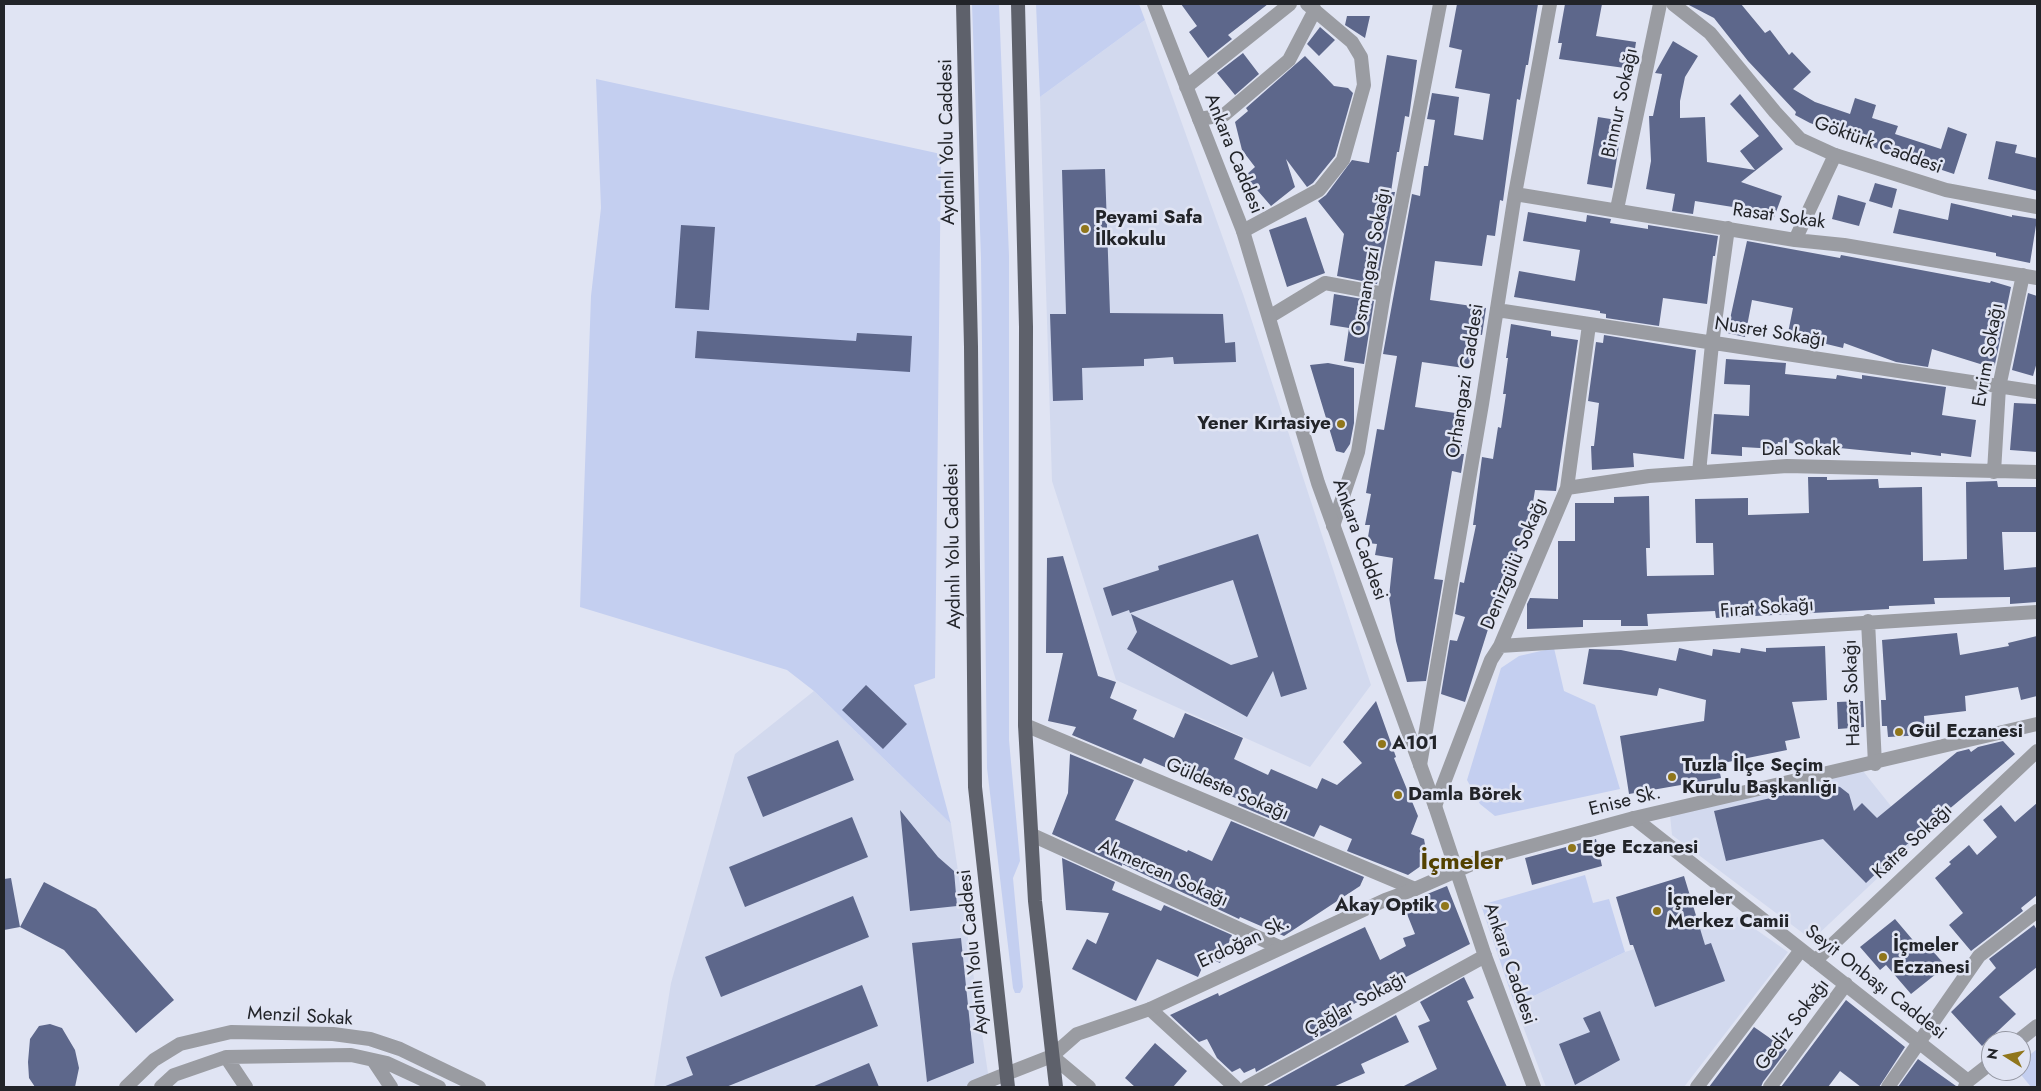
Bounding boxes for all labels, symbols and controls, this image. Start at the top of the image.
street label: Binnur Sokağı [1598,46,1644,160]
street label: Aydınlı Yolu Caddesi [935,59,961,225]
street label: Ankara Caddesi [1199,91,1267,217]
street label: Göktürk Caddesi [1811,112,1945,180]
street label: Osmangazi Sokağı [1348,186,1396,338]
street label: Rasat Sokak [1731,199,1827,235]
place label: Peyami Safa İlkokulu [1095,207,1202,251]
marker: Peyami Safa İlkokulu [1079,223,1091,235]
street label: Evrim Sokağı [1969,301,2009,409]
street label: Orhangazi Caddesi [1443,302,1489,460]
street label: Nusret Sokağı [1713,313,1827,353]
place label: Yener Kırtasiye [1197,413,1331,435]
marker: Yener Kırtasiye [1335,418,1347,430]
street label: Dal Sokak [1762,439,1840,461]
street label: Aydınlı Yolu Caddesi [941,463,967,629]
street label: Ankara Caddesi [1326,476,1392,604]
street label: Denizgülü Sokağı [1477,495,1553,633]
street label: Fırat Sokağı [1719,594,1815,624]
street label: Hazar Sokağı [1840,639,1866,747]
place label: Gül Eczanesi [1909,721,2023,743]
marker: Gül Eczanesi [1893,726,1905,738]
place label: A101 [1392,733,1438,755]
marker: A101 [1376,738,1388,750]
street label: Güldeste Sokağı [1162,754,1292,826]
place label: Tuzla İlçe Seçim Kurulu Başkanlığı [1682,755,1837,799]
marker: Tuzla İlçe Seçim Kurulu Başkanlığı [1666,771,1678,783]
street label: Enise Sk. [1587,782,1663,822]
place label: Damla Börek [1408,784,1522,806]
marker: Damla Börek [1392,789,1404,801]
street label: Katre Sokağı [1869,799,1957,885]
street label: Akmercan Sokağı [1095,835,1231,913]
place label: Ege Eczanesi [1582,837,1698,859]
marker: Ege Eczanesi [1566,842,1578,854]
district label: İçmeler [1420,849,1504,877]
street label: Aydınlı Yolu Caddesi [954,868,994,1036]
place label: İçmeler Merkez Camii [1667,889,1789,933]
place label: Akay Optik [1335,895,1435,917]
marker: Akay Optik [1439,900,1451,912]
street label: Ankara Caddesi [1477,900,1541,1028]
marker: İçmeler Merkez Camii [1651,905,1663,917]
street label: Erdoğan Sk. [1194,912,1294,974]
street label: Seyit Onbaşı Caddesi [1800,921,1950,1045]
place label: İçmeler Eczanesi [1893,935,1970,979]
marker: İçmeler Eczanesi [1877,951,1889,963]
street label: Çağlar Sokağı [1301,968,1411,1042]
street label: Gediz Sokağı [1751,975,1835,1075]
street label: Menzil Sokak [247,1003,353,1031]
north arrow [1981,1031,2031,1081]
text: N [1981,1046,2003,1061]

